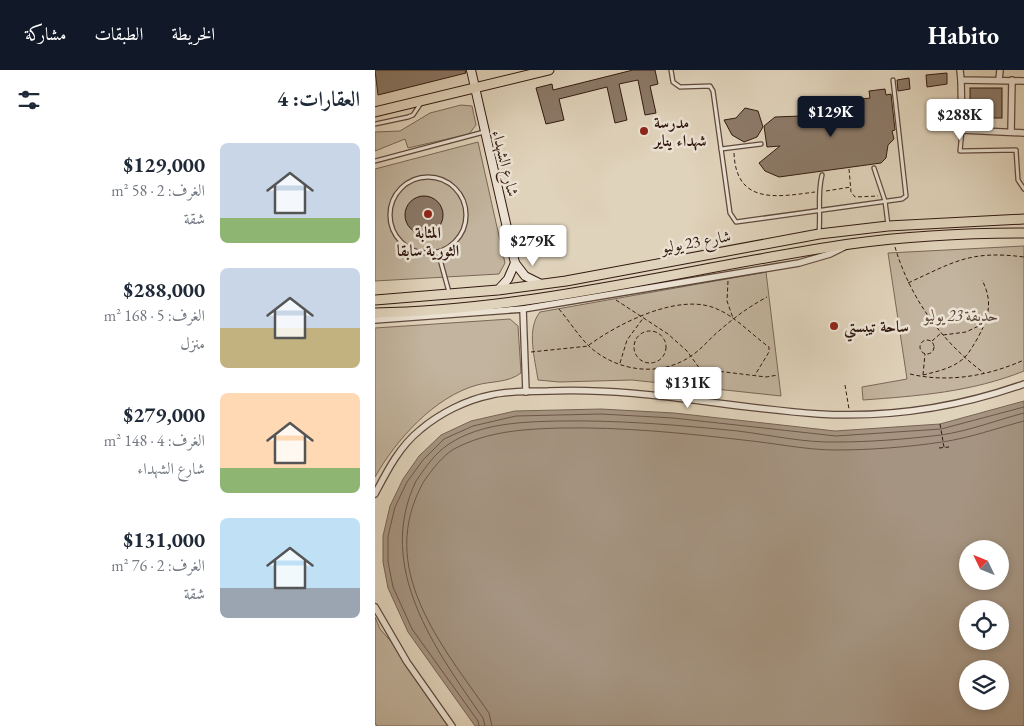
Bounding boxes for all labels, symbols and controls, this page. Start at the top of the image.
text: Habito [928,20,999,51]
text: مشاركة [25,22,66,45]
text: الطبقات [94,22,143,45]
text: الخريطة [171,22,215,45]
text: العقارات: 4 [277,85,360,112]
icon: filters [15,86,43,114]
pin: $129K [796,96,866,138]
pin: $288K [925,98,995,141]
text: $129K [809,101,853,122]
text: $288K [938,104,982,125]
place label: مدرسة شهداء يناير [652,112,707,151]
marker: مدرسة شهداء يناير [638,125,650,137]
street label: شارع الشهداء [484,128,524,199]
text: $129,000 [123,151,205,178]
icon: home [260,163,320,223]
text: الغرف: 2 · 58 m² [111,180,205,201]
text: شقة [184,208,205,229]
marker: المثابة الثورية سابقا [422,208,434,220]
place label: المثابة الثورية سابقا [397,222,459,261]
pin: $279K [498,224,568,267]
street label: شارع 23 يوليو [658,225,733,261]
text: $279K [511,230,555,251]
text: $288,000 [123,276,205,303]
icon: home [260,288,320,348]
text: الغرف: 5 · 168 m² [104,305,205,326]
park label: حديقة 23 يوليو [923,305,998,326]
place label: ساحة تيبستي [844,316,909,342]
marker: ساحة تيبستي [828,320,840,332]
text: منزل [180,333,205,354]
pin: $131K [653,366,723,409]
text: $131K [666,372,710,393]
text: $279,000 [123,401,205,428]
icon: home [260,413,320,473]
text: الغرف: 4 · 148 m² [104,430,205,451]
text: شارع الشهداء [137,458,205,479]
text: $131,000 [123,526,205,553]
icon: home [260,538,320,598]
north arrow [959,540,1009,590]
map controls [959,540,1009,710]
text: الغرف: 2 · 76 m² [111,555,205,576]
text: شقة [184,583,205,604]
button: locate [959,600,1009,650]
button: layers [959,660,1009,710]

